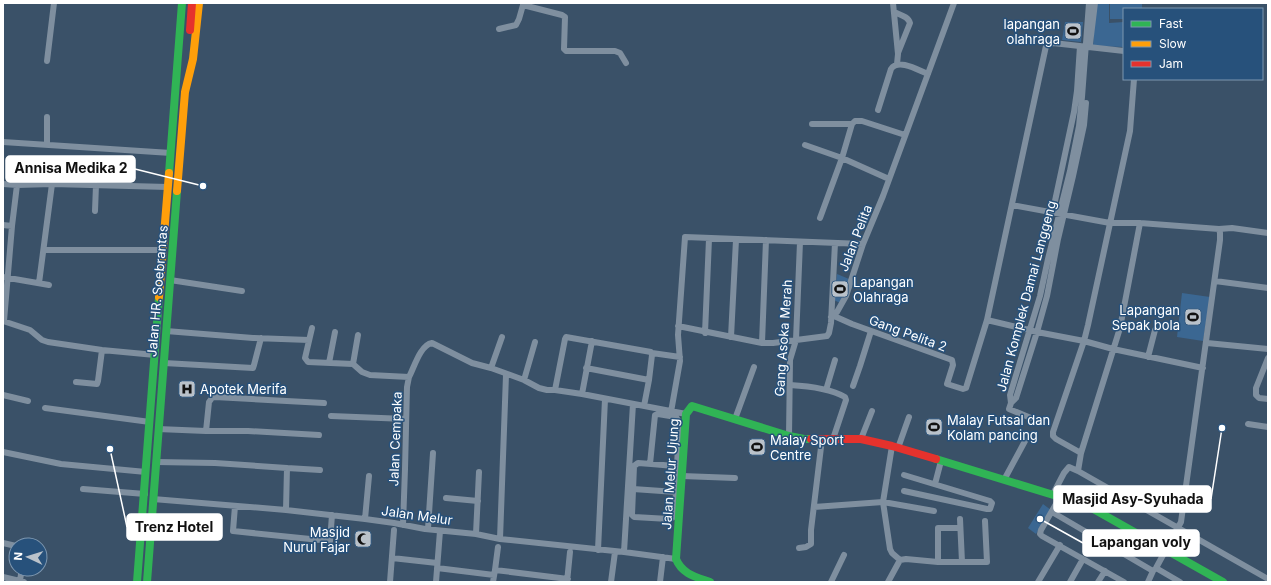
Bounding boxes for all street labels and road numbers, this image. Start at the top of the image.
street label: Jalan Komplek Damai Langgeng [993,199,1059,393]
street label: Jalan Pelita [835,202,875,274]
street label: Jalan HR. Soebrantas [143,224,171,357]
street label: Gang Asoka Merah [771,279,795,397]
street label: Gang Pelita 2 [867,312,949,354]
street label: Jalan Cempaka [385,391,405,487]
street label: Jalan Melur Ujung [658,418,682,530]
street label: Jalan Melur [380,502,454,528]

